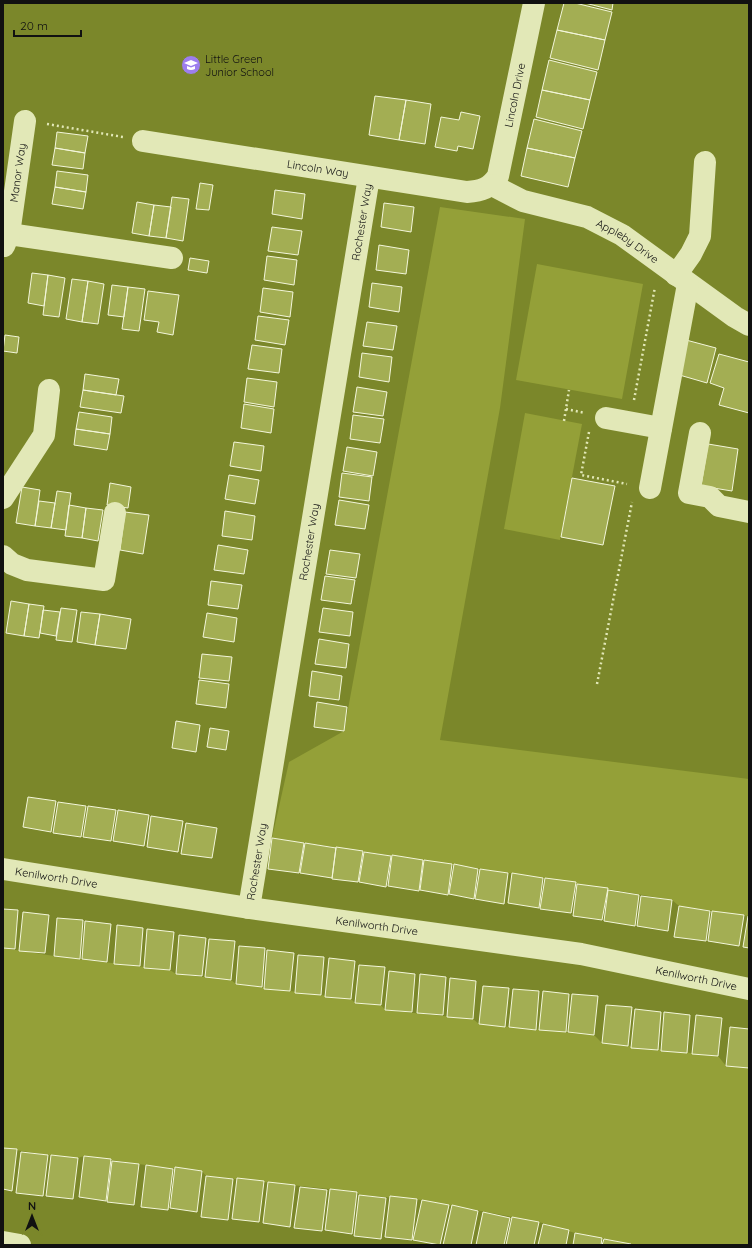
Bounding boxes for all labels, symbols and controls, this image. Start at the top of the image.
scale bar [14,12,81,38]
text: 20 m [20,18,48,33]
place label: Little Green Junior School [205,52,274,79]
school or university icon: Little Green Junior School [180,54,202,76]
street label: Lincoln Drive [501,62,528,129]
street label: Manor Way [7,142,29,203]
street label: Lincoln Way [286,157,350,180]
street label: Rochester Way [348,183,375,262]
street label: Appleby Drive [594,216,661,266]
street label: Rochester Way [296,502,322,581]
street label: Rochester Way [243,822,270,901]
street label: Kenilworth Drive [14,864,99,891]
street label: Kenilworth Drive [335,913,419,938]
street label: Kenilworth Drive [654,963,738,993]
north arrow [12,1196,52,1236]
text: N [28,1199,36,1213]

